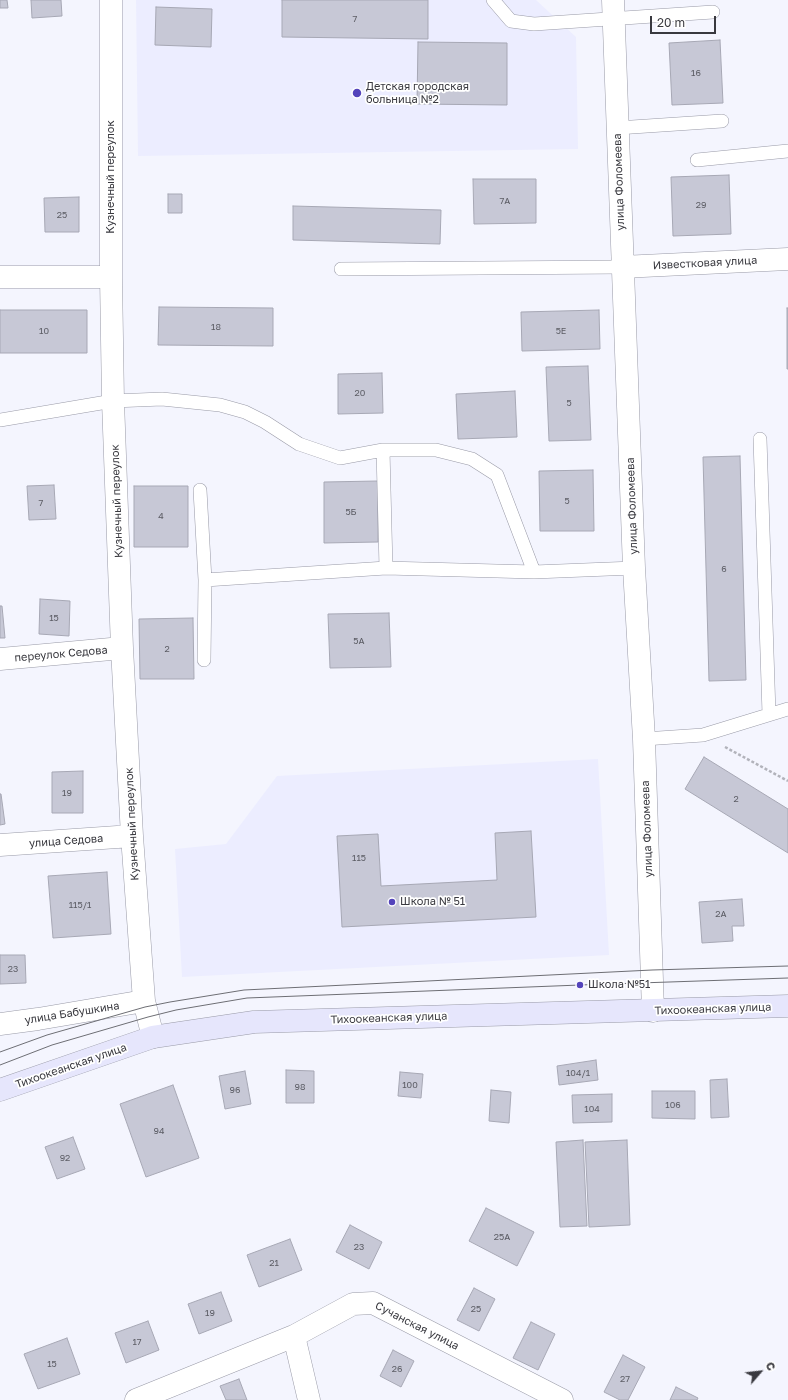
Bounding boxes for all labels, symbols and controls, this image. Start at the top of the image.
scale bar [652,8,718,34]
house number: 7 [353,14,357,24]
text: 20 m [657,15,685,30]
house number: 16 [691,68,701,78]
place label: Детская городская больница №2 [366,80,469,106]
marker: Детская городская больница №2 [351,87,363,99]
street label: Кузнечный переулок [104,120,118,234]
street label: улица Фоломеева [611,133,627,231]
house number: 7А [500,196,510,206]
house number: 29 [696,200,706,210]
house number: 25 [57,210,67,220]
street label: Известковая улица [652,254,758,272]
house number: 18 [211,322,221,332]
house number: 10 [39,326,49,336]
house number: 5Е [556,326,566,336]
house number: 20 [355,388,365,398]
house number: 5 [566,398,572,408]
street label: Кузнечный переулок [108,444,126,558]
street label: улица Фоломеева [624,457,640,555]
house number: 5 [564,496,570,506]
house number: 7 [39,498,43,508]
house number: 5Б [345,507,357,517]
house number: 4 [158,511,164,521]
house number: 6 [721,564,727,574]
house number: 15 [49,613,59,623]
house number: 5А [353,636,365,646]
street label: переулок Седова [14,643,108,665]
house number: 2 [164,644,170,654]
street label: Кузнечный переулок [122,767,142,881]
street label: улица Фоломеева [639,780,655,878]
house number: 19 [62,788,72,798]
house number: 2 [733,794,739,804]
street label: улица Седова [28,832,104,850]
house number: 115 [352,853,366,863]
place label: Школа № 51 [400,895,465,909]
marker: Школа № 51 [387,897,397,907]
house number: 115/1 [69,900,91,910]
house number: 2А [715,909,727,919]
house number: 23 [8,964,18,974]
place label: Школа №51 [588,978,650,992]
marker: Школа №51 [575,980,585,990]
street label: улица Бабушкина [24,999,120,1027]
street label: Тихоокеанская улица [654,1000,772,1018]
street label: Тихоокеанская улица [330,1009,448,1027]
street label: Тихоокеанская улица [14,1041,128,1091]
house number: 104/1 [566,1068,590,1078]
house number: 100 [402,1080,418,1090]
house number: 98 [295,1082,305,1092]
house number: 96 [230,1085,240,1095]
house number: 106 [665,1100,681,1110]
house number: 104 [584,1104,600,1114]
house number: 94 [154,1126,164,1136]
house number: 92 [60,1153,70,1163]
house number: 25А [494,1232,510,1242]
house number: 23 [354,1242,364,1252]
house number: 21 [269,1258,279,1268]
street label: Сучанская улица [373,1299,461,1353]
house number: 25 [471,1304,481,1314]
house number: 19 [205,1308,215,1318]
house number: 17 [132,1337,142,1347]
north arrow [740,1352,780,1392]
house number: 15 [47,1359,57,1369]
text: С [763,1360,779,1373]
house number: 26 [392,1364,402,1374]
house number: 27 [620,1374,630,1384]

